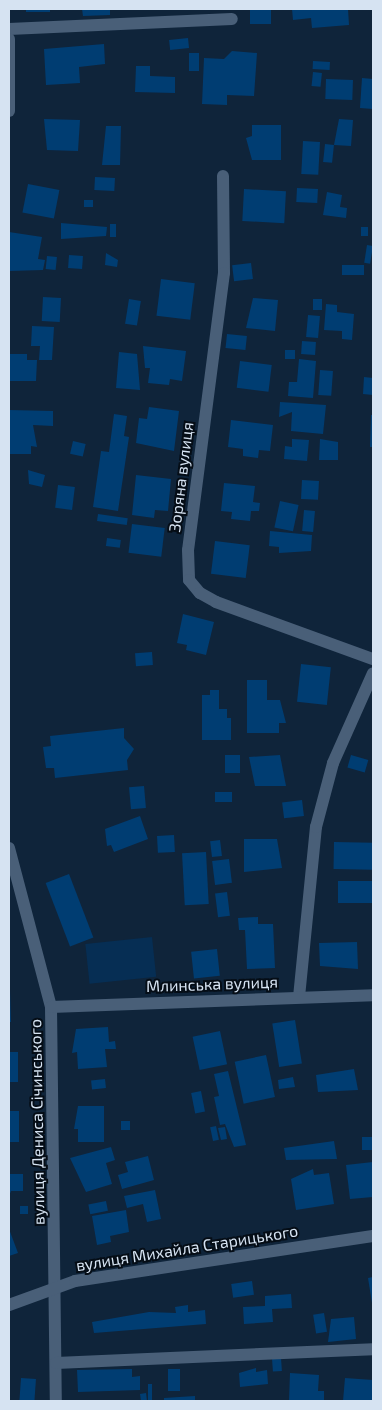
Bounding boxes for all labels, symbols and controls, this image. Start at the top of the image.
street label: Зоряна вулиця [165,421,197,533]
street label: Млинська вулиця [146,972,278,996]
street label: вулиця Дениса Січинського [26,1019,48,1225]
street label: вулиця Михайла Старицького [75,1221,299,1275]

